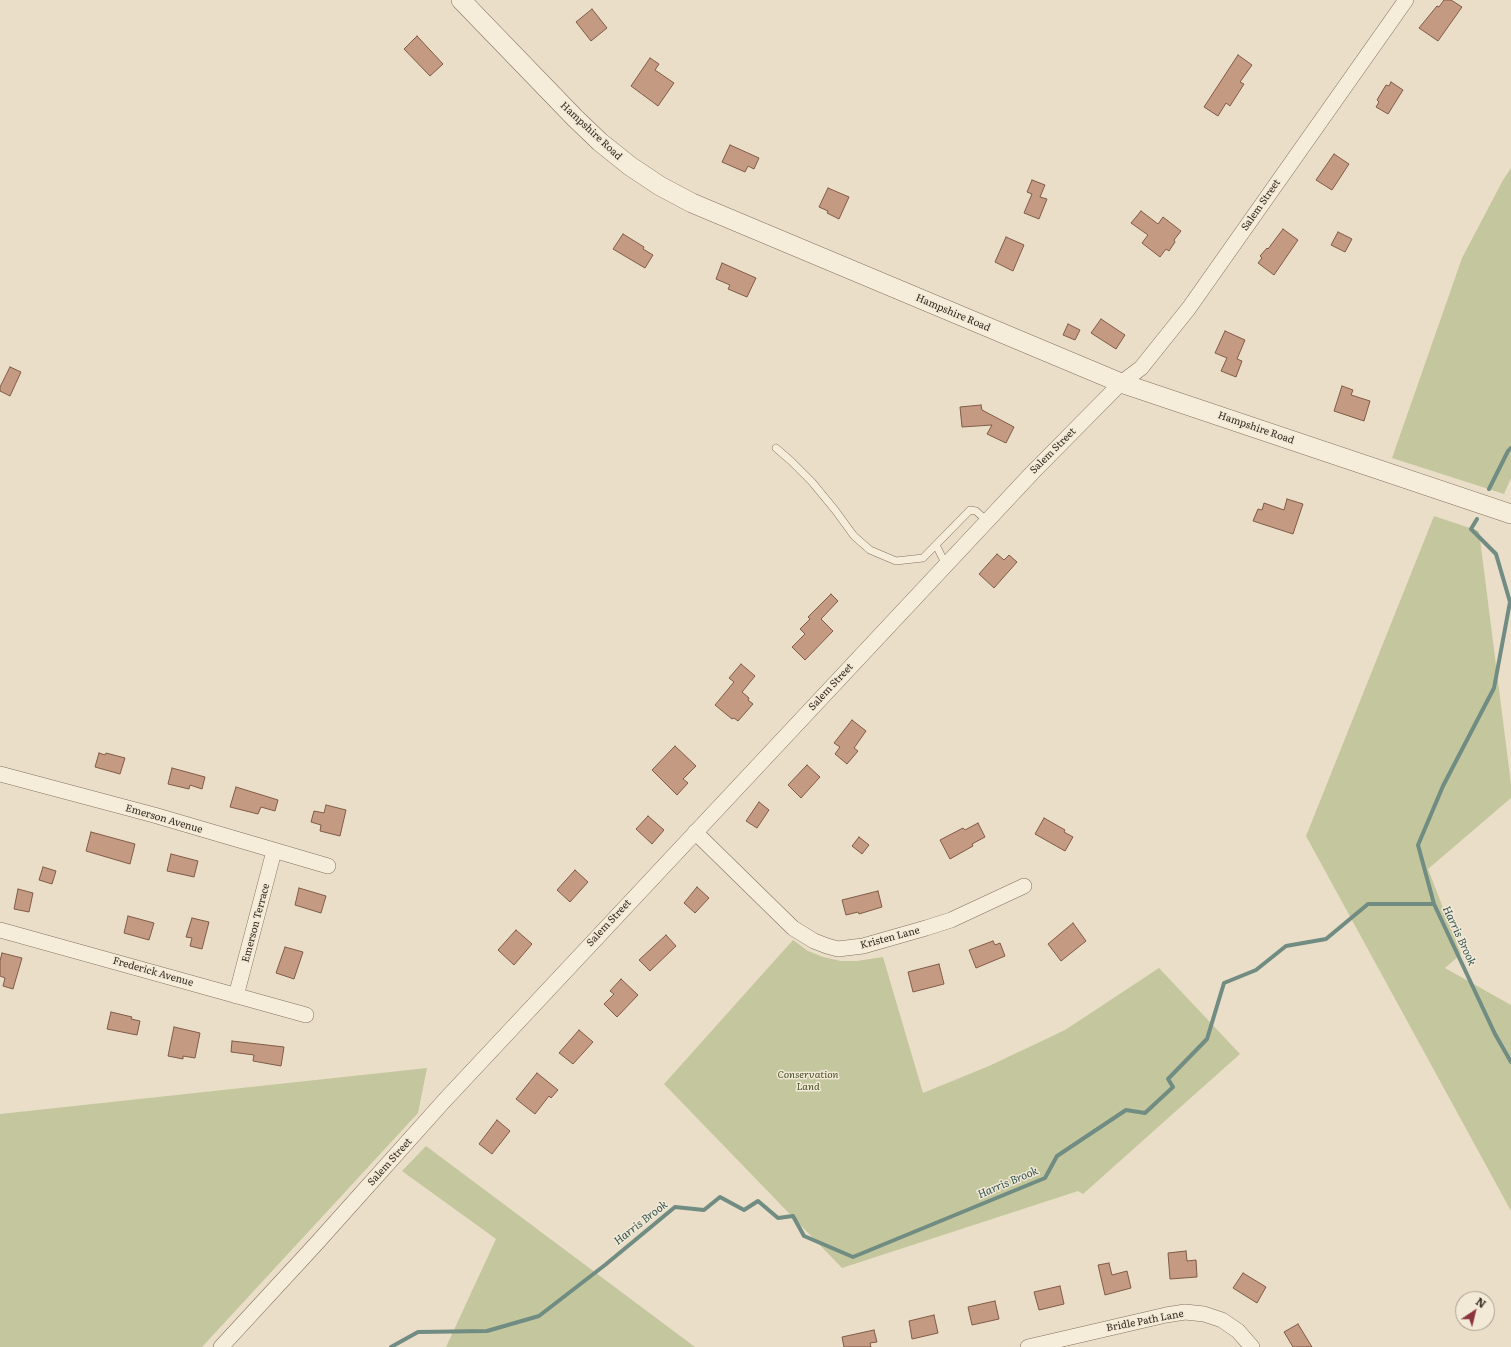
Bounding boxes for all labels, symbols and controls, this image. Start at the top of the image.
street label: Hampshire Road [558,99,624,163]
street label: Salem Street [1239,177,1283,233]
street label: Hampshire Road [914,292,992,334]
street label: Hampshire Road [1216,409,1296,447]
street label: Salem Street [1028,426,1078,476]
street label: Salem Street [806,661,856,713]
street label: Emerson Avenue [124,802,204,836]
street label: Emerson Terrace [240,882,272,964]
street label: Salem Street [584,897,634,949]
water label: Harris Brook [1439,904,1479,968]
street label: Kristen Lane [859,924,921,952]
street label: Frederick Avenue [111,955,195,989]
park label: Conservation Land [777,1069,839,1092]
street label: Salem Street [365,1136,415,1188]
water label: Harris Brook [976,1164,1040,1202]
water label: Harris Brook [612,1198,670,1248]
north arrow [1455,1291,1495,1331]
text: N [1473,1293,1490,1311]
street label: Bridle Path Lane [1105,1308,1185,1334]

